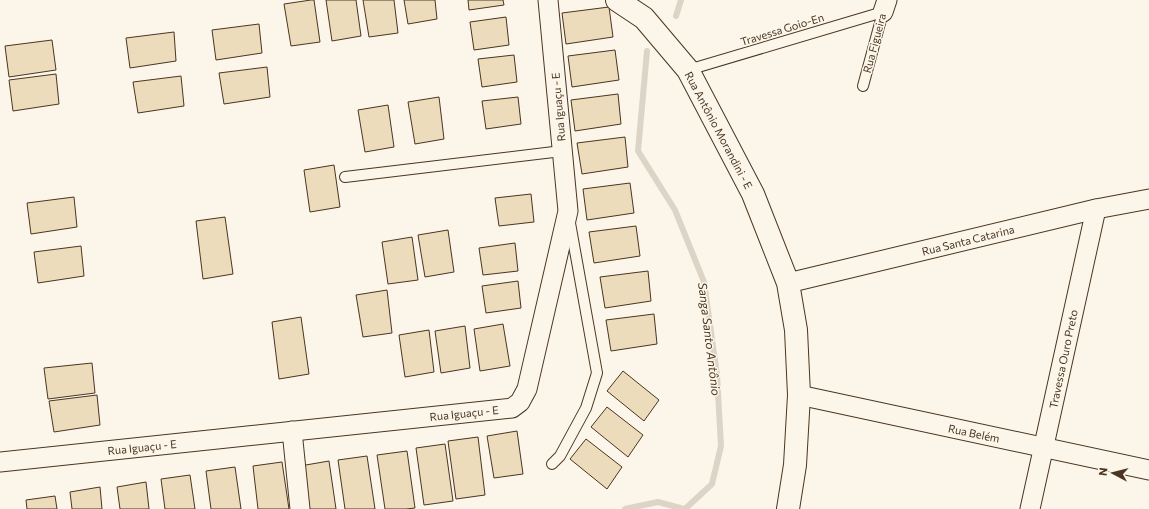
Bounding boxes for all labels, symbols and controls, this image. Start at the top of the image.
street label: Travessa Goio-En [739,10,825,48]
street label: Rua Figueira [860,12,888,74]
street label: Rua Antônio Morandini - E [682,69,756,191]
street label: Rua Iguaçu - E [549,72,567,142]
street label: Rua Santa Catarina [920,222,1016,258]
water label: Sanga Santo Antônio [696,282,724,396]
street label: Travessa Ouro Preto [1046,308,1080,410]
street label: Rua Iguaçu - E [429,403,499,423]
street label: Rua Belém [947,421,1001,445]
street label: Rua Iguaçu - E [107,437,177,457]
north arrow [1093,453,1133,493]
text: N [1096,467,1110,477]

